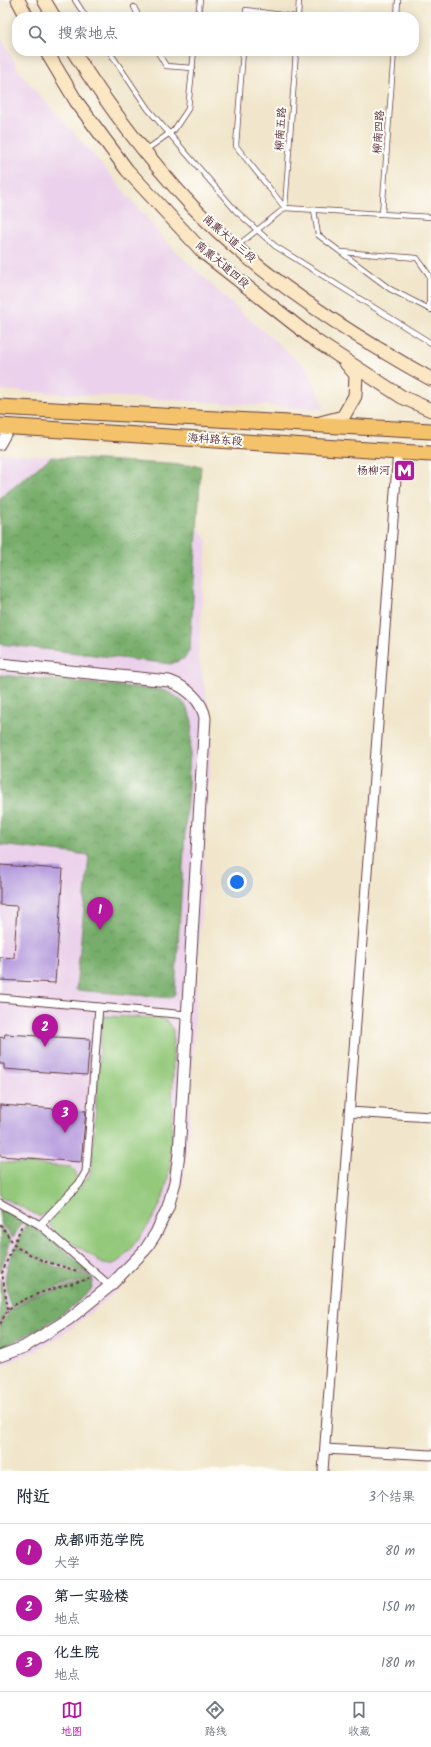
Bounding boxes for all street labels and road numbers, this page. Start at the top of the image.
street label: 柳南五路 [270,106,292,152]
street label: 柳南四路 [368,109,390,155]
street label: 南熏大道三段 [198,211,260,267]
street label: 南熏大道四段 [191,237,253,293]
street label: 海科路东段 [187,429,243,451]

